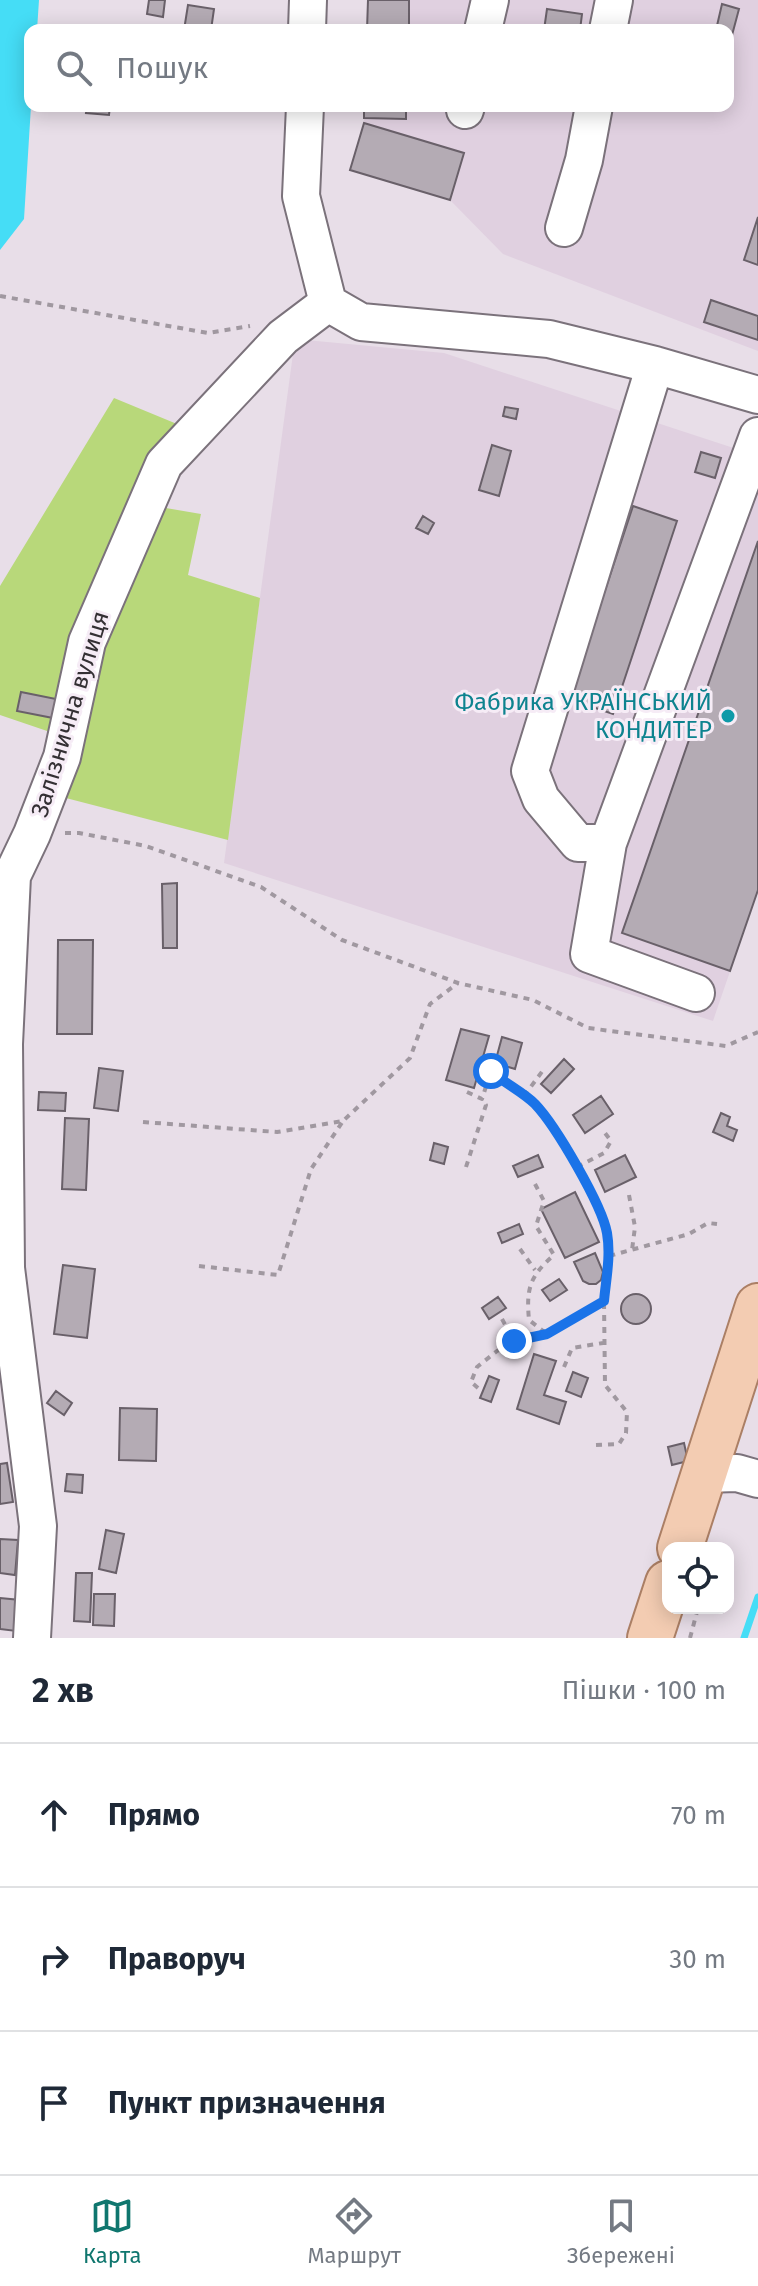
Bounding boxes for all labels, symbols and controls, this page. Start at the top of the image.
search box [24,24,734,112]
icon: search [52,46,96,90]
text: Пошук [116,50,208,86]
street label: Залізнична вулиця [25,608,115,820]
place label: Фабрика УКРАЇНСЬКИЙ КОНДИТЕР [455,688,712,744]
marker: Фабрика УКРАЇНСЬКИЙ КОНДИТЕР [719,707,737,725]
route start [473,1053,509,1089]
route end [496,1323,532,1359]
map controls [662,1542,734,1614]
button: locate [662,1542,734,1614]
text: 2 хв [32,1670,94,1711]
text: Пішки · 100 m [562,1675,726,1706]
icon: ahead [32,1793,76,1837]
text: Прямо [108,1797,200,1833]
text: 70 m [671,1800,726,1831]
icon: right [32,1937,76,1981]
text: Праворуч [108,1941,246,1977]
text: 30 m [669,1944,726,1975]
icon: arrive [32,2081,76,2125]
text: Пункт призначення [108,2085,386,2121]
tab: Карта [83,2194,141,2269]
tab: Маршрут [308,2194,401,2269]
tab: Збережені [567,2194,675,2269]

